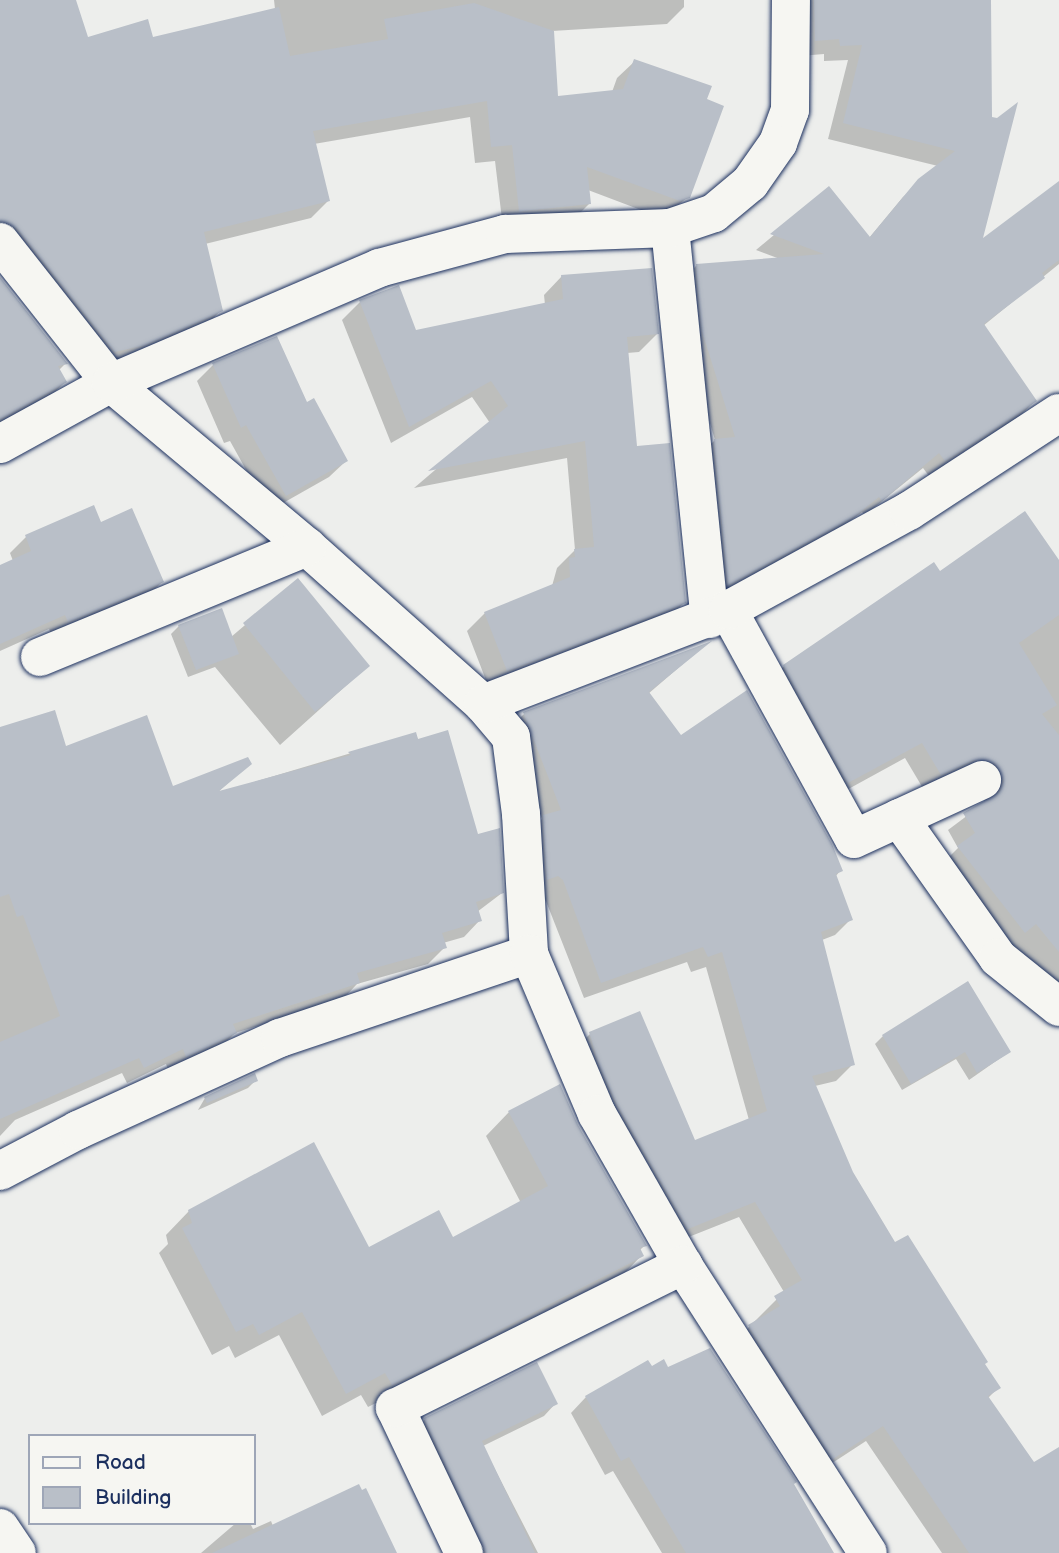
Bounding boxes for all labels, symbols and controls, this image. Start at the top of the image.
legend [28,1434,256,1525]
text: Road [95,1450,146,1475]
text: Building [95,1485,171,1510]

